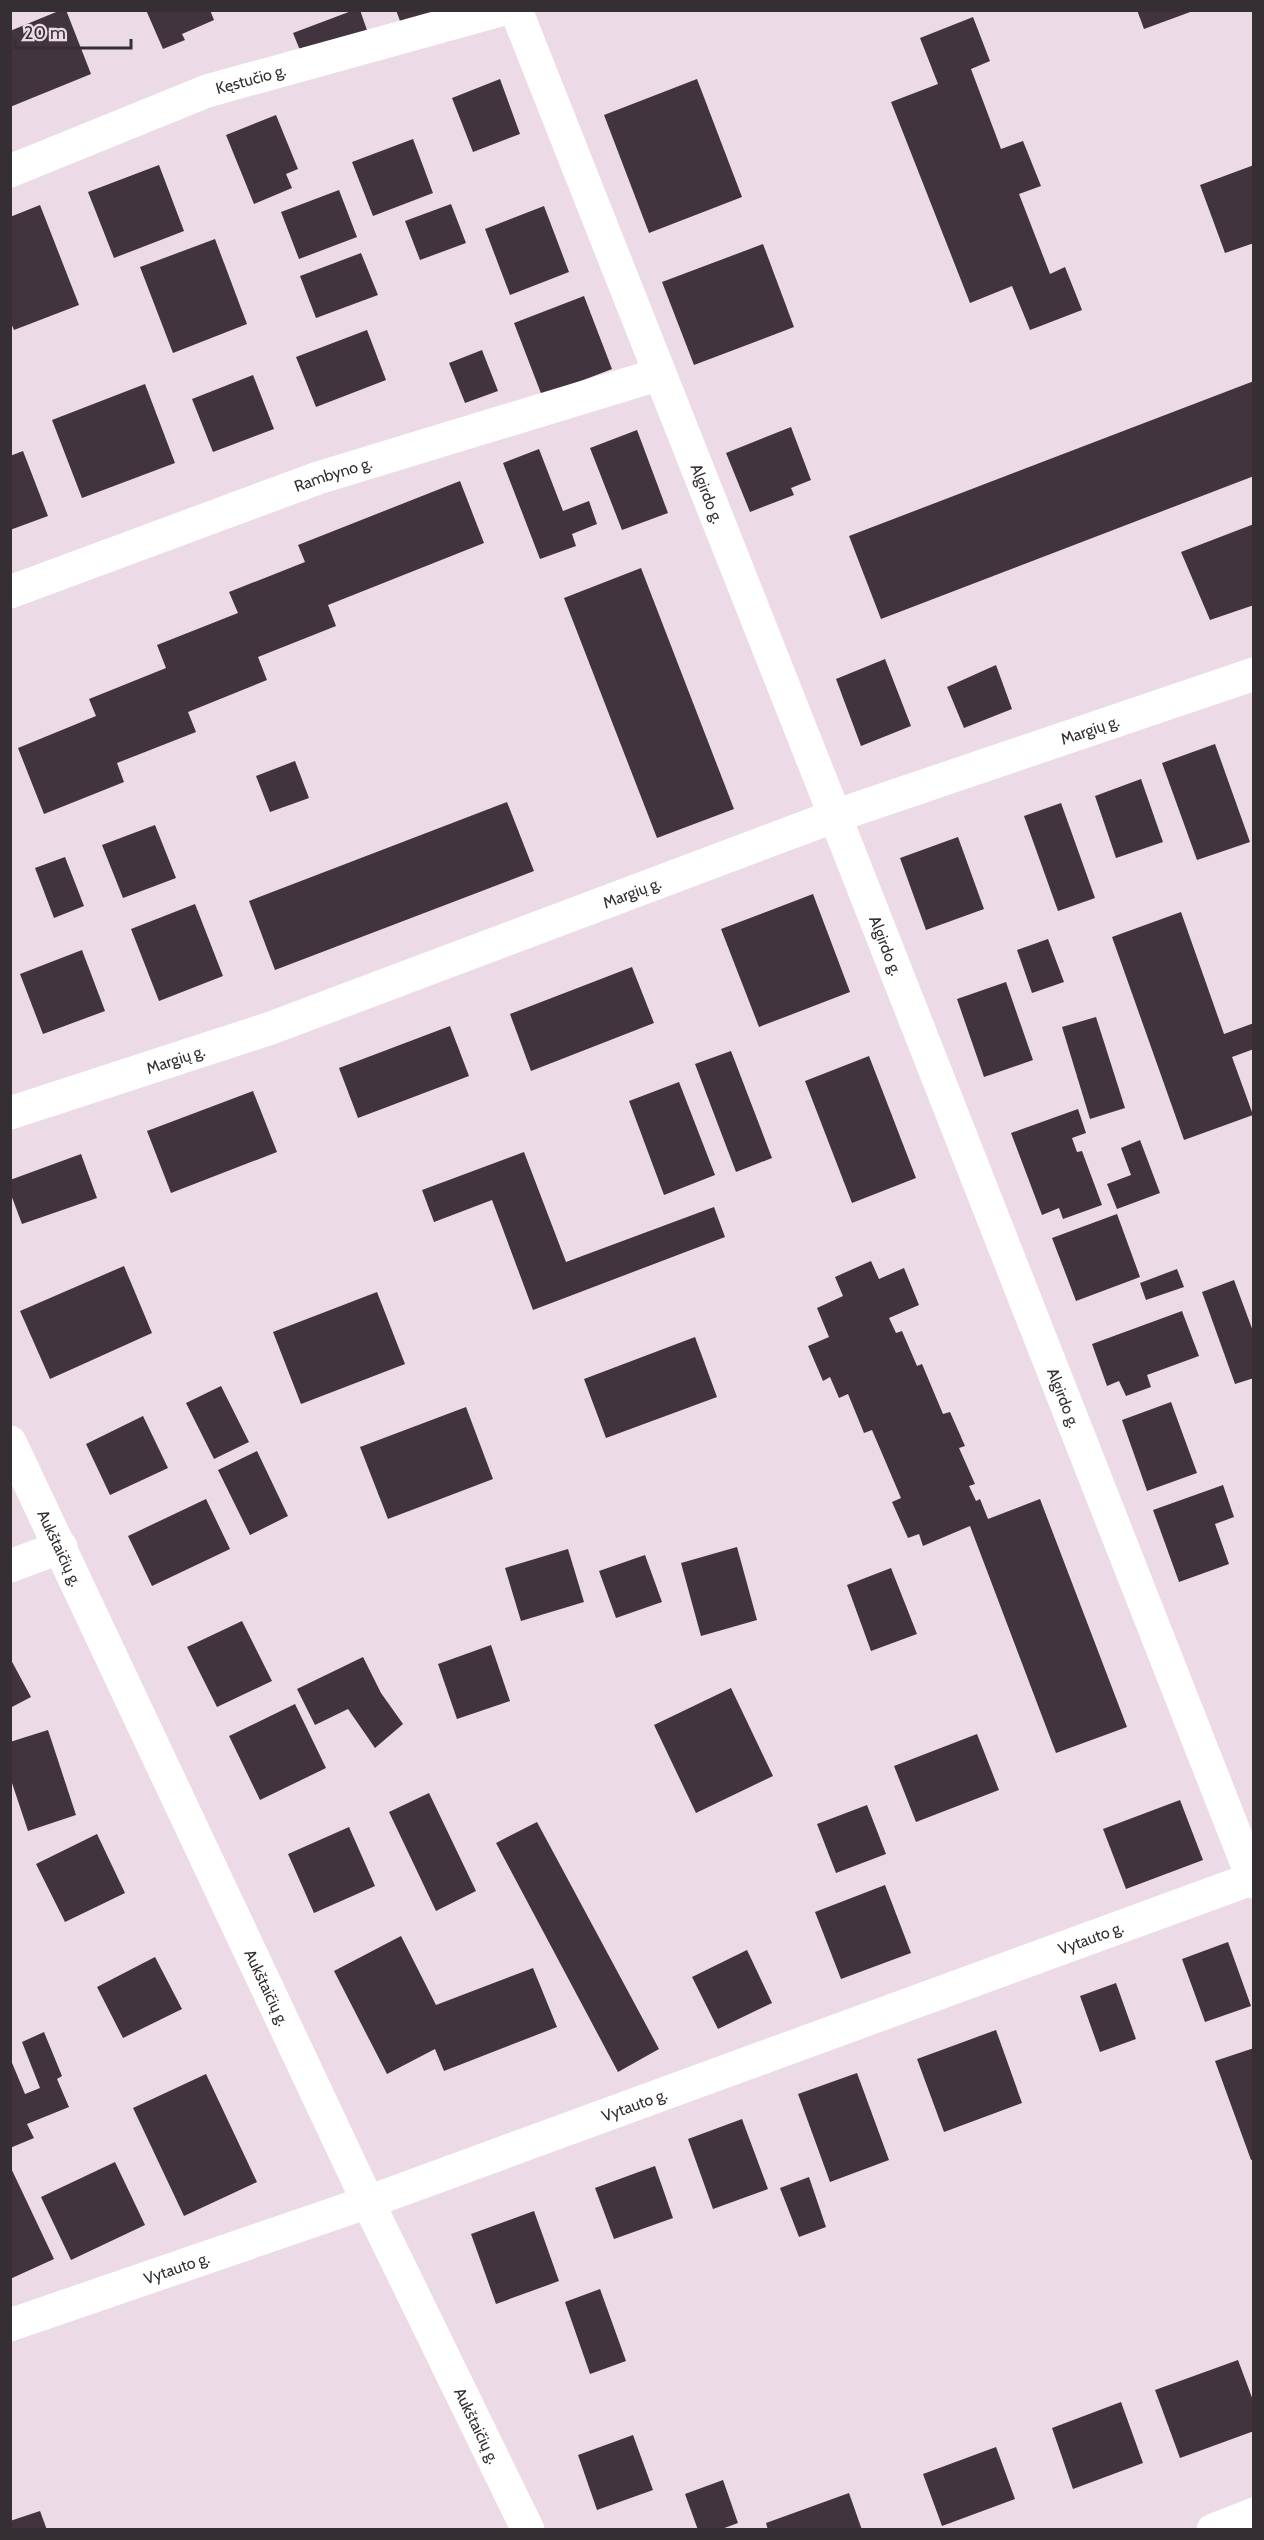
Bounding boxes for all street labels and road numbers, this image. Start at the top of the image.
street label: Kęstučio g. [213,60,288,98]
street label: Rambyno g. [291,453,374,496]
street label: Algirdo g. [687,461,728,526]
street label: Margių g. [1058,711,1121,748]
street label: Margių g. [600,873,664,912]
street label: Algirdo g. [866,913,906,978]
street label: Margių g. [144,1041,207,1078]
street label: Algirdo g. [1043,1365,1084,1430]
street label: Aukštaičių g. [34,1507,86,1589]
street label: Vytauto g. [1055,1917,1126,1958]
street label: Aukštaičių g. [241,1946,293,2029]
street label: Vytauto g. [599,2084,670,2125]
street label: Vytauto g. [141,2248,212,2288]
street label: Aukštaičių g. [451,2385,504,2467]

